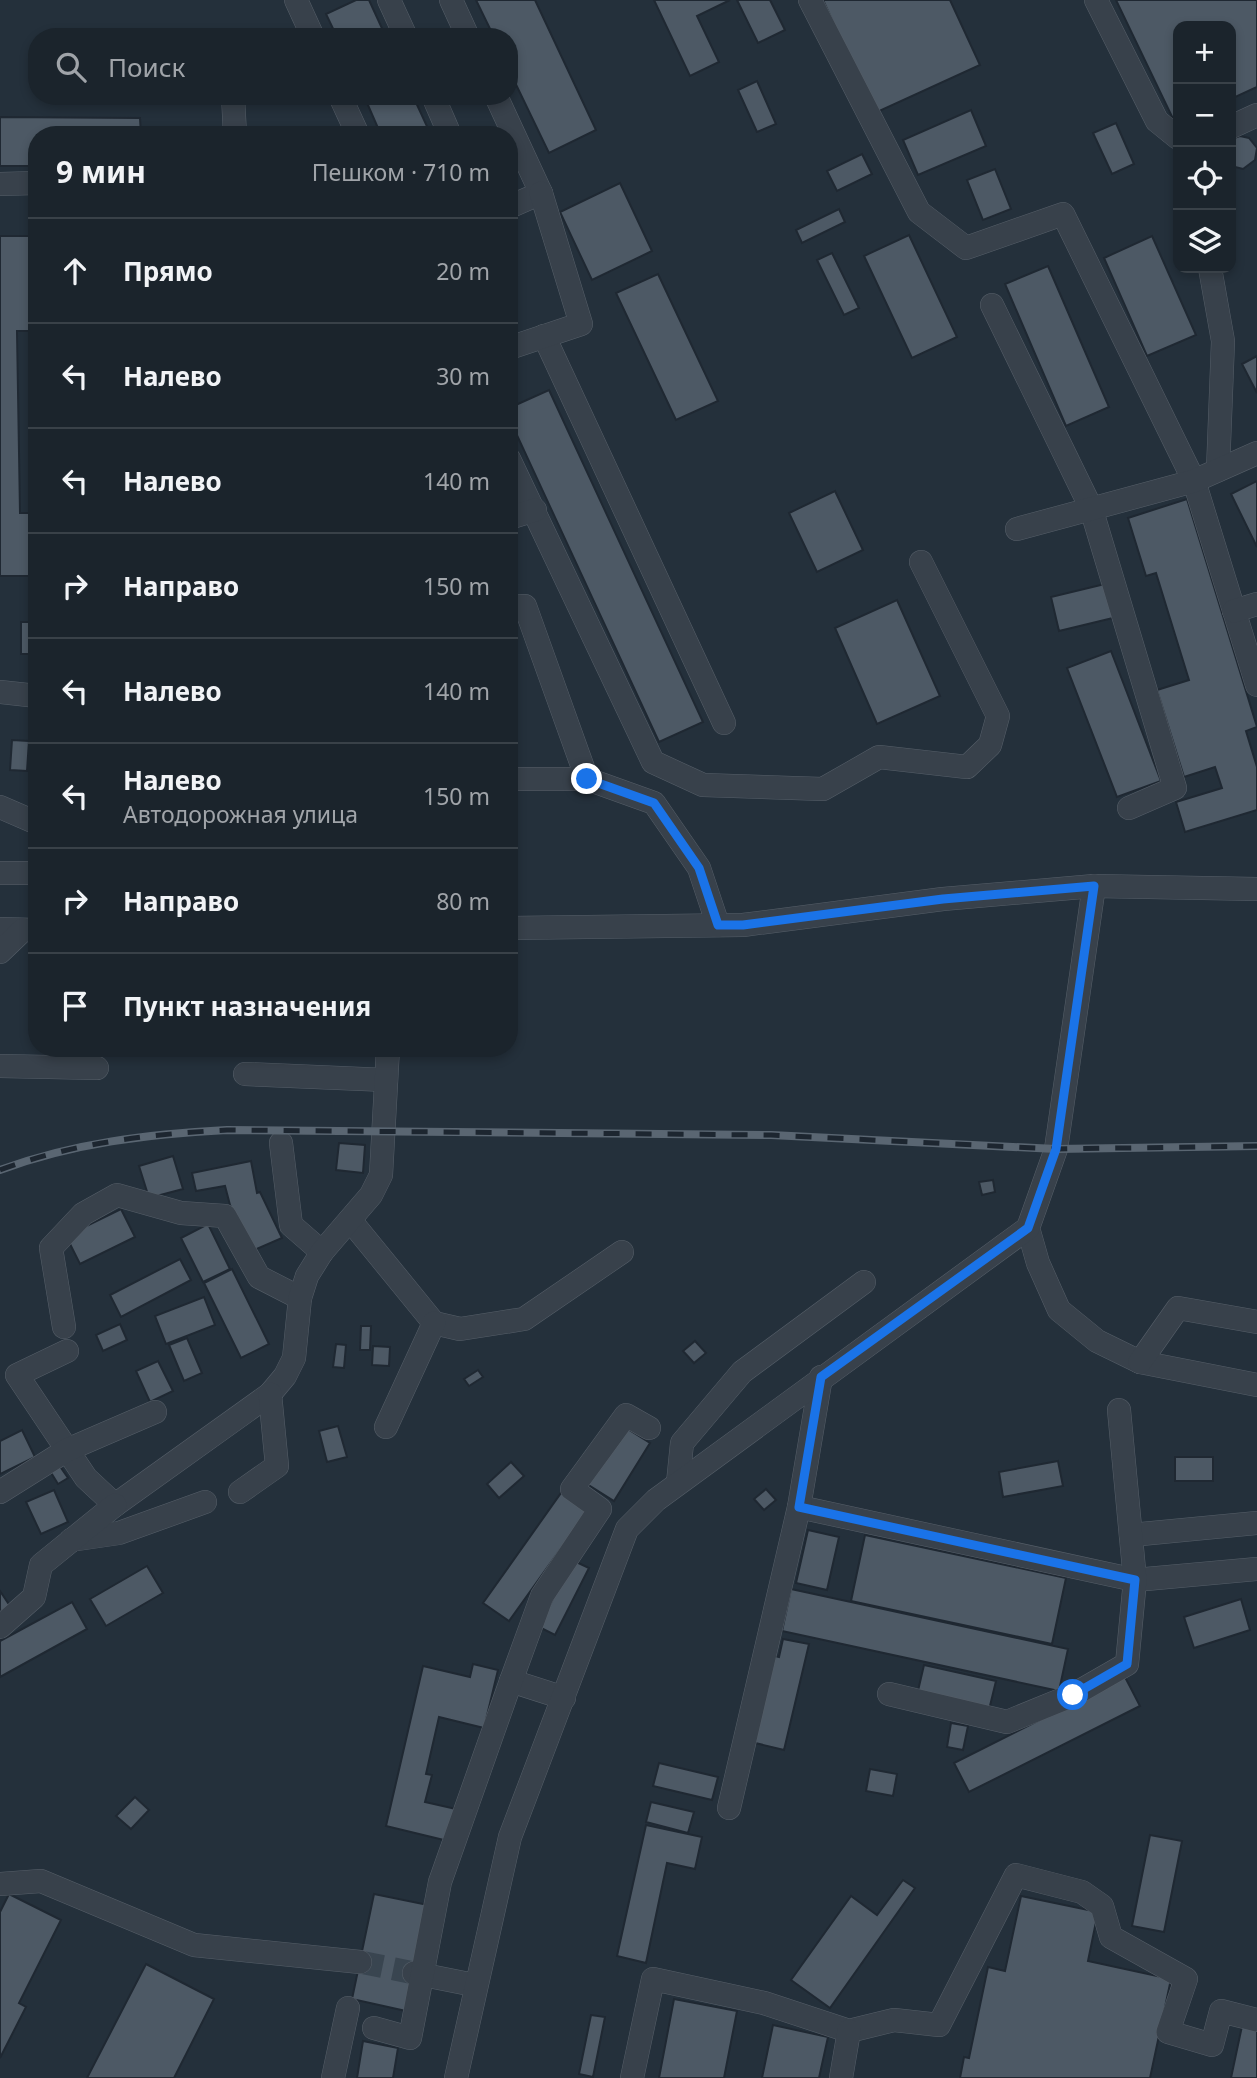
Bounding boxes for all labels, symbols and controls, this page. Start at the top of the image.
map controls [1173,21,1236,273]
button: + [1173,21,1236,84]
search box [28,28,518,105]
icon: search [52,48,90,86]
text: Поиск [108,49,185,85]
button: − [1173,84,1236,147]
button: locate [1173,147,1236,210]
text: 9 мин [56,151,146,192]
text: Пешком · 710 m [312,156,490,188]
button: layers [1173,210,1236,273]
icon: ahead [56,252,94,290]
text: Прямо [123,253,213,289]
text: 20 m [436,255,490,287]
icon: left [56,357,94,395]
text: Налево [123,358,222,394]
text: 30 m [436,360,490,392]
icon: left [56,462,94,500]
text: Налево [123,463,222,499]
text: 140 m [423,465,490,497]
icon: right [56,567,94,605]
text: Направо [123,568,239,604]
text: 150 m [423,570,490,602]
icon: left [56,672,94,710]
text: Налево [123,673,222,709]
text: 140 m [423,675,490,707]
text: Налево [123,762,222,798]
route end [571,763,602,794]
icon: left [56,777,94,815]
text: 150 m [423,780,490,812]
text: Автодорожная улица [123,798,358,830]
icon: right [56,882,94,920]
text: Направо [123,883,239,919]
text: 80 m [436,885,490,917]
icon: arrive [56,987,94,1025]
text: Пункт назначения [123,988,371,1024]
route start [1057,1679,1088,1710]

